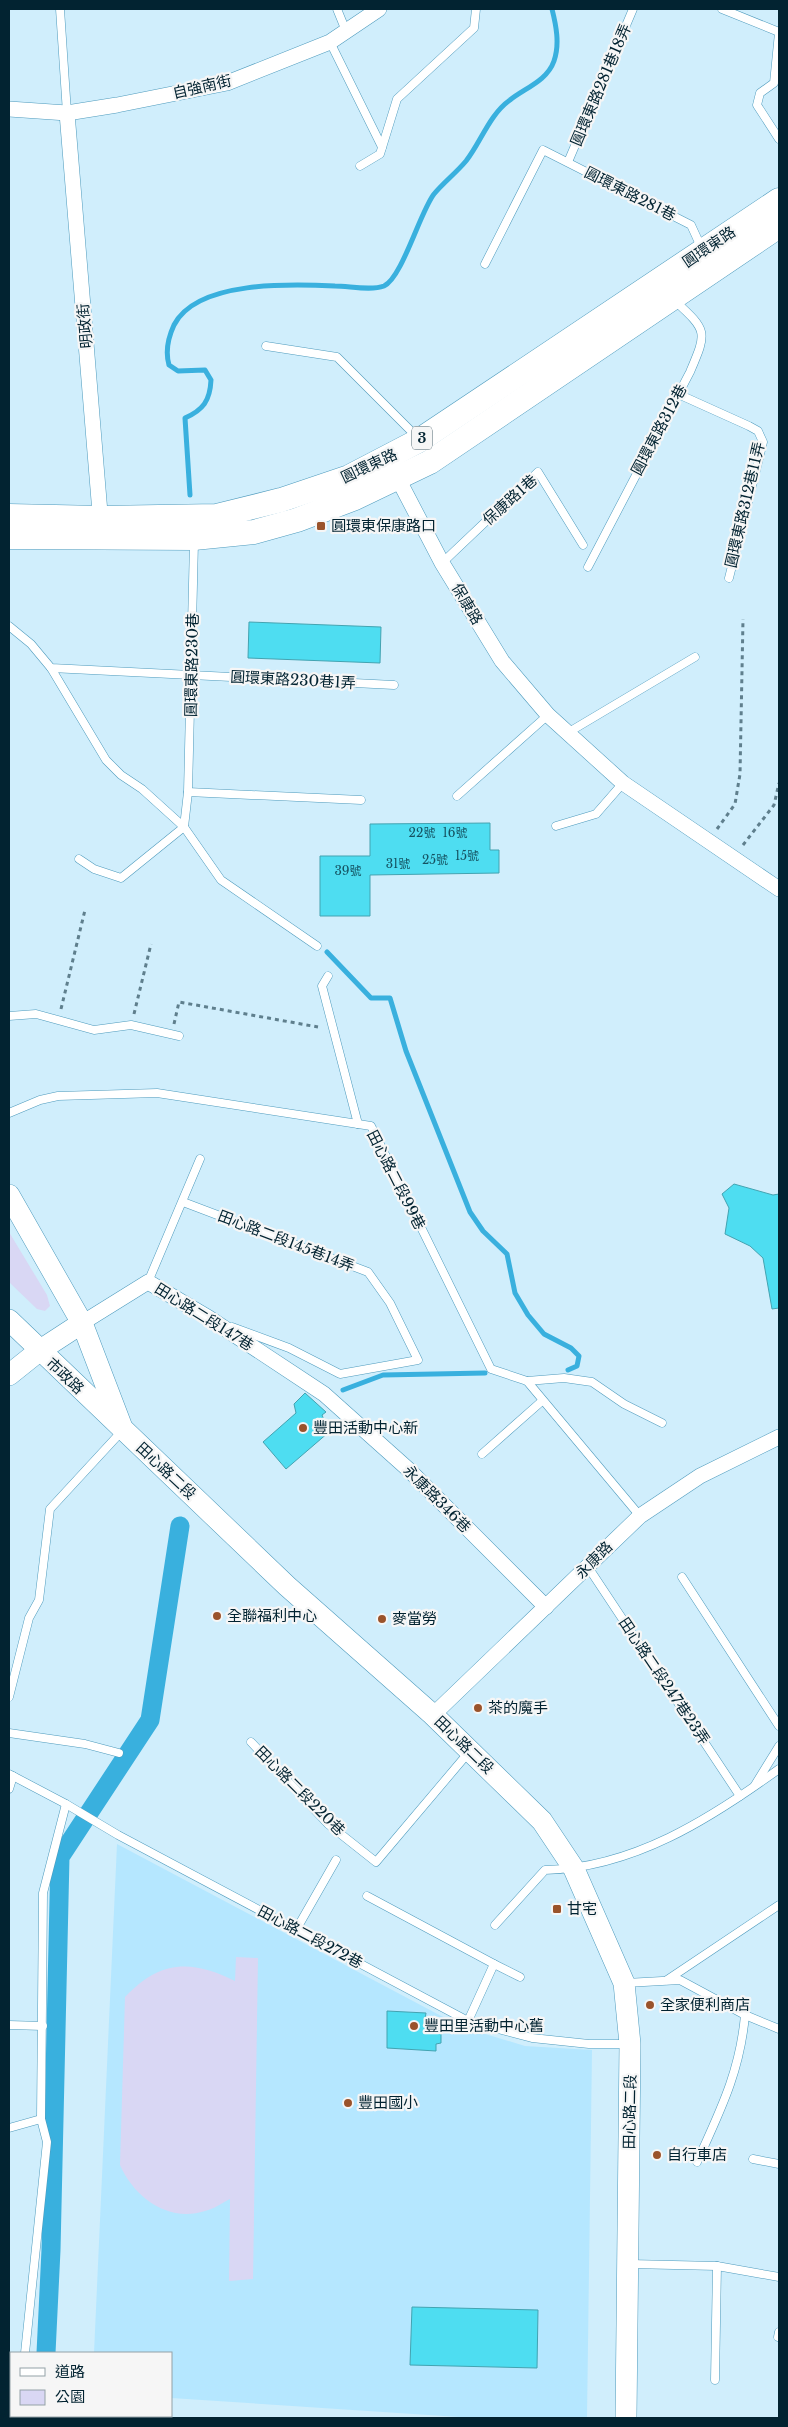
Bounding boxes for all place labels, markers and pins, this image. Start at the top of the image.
place label: 圓環東保康路口 [331,516,436,535]
marker: 圓環東保康路口 [315,520,327,532]
place label: 豐田活動中心新 [313,1418,418,1437]
marker: 豐田活動中心新 [297,1422,309,1434]
place label: 全聯福利中心 [227,1606,317,1625]
place label: 麥當勞 [392,1609,437,1628]
marker: 全聯福利中心 [211,1610,223,1622]
marker: 麥當勞 [376,1613,388,1625]
place label: 茶的魔手 [488,1698,548,1717]
marker: 茶的魔手 [472,1702,484,1714]
place label: 甘宅 [567,1899,597,1918]
marker: 甘宅 [551,1903,563,1915]
place label: 全家便利商店 [660,1995,750,2014]
marker: 全家便利商店 [644,1999,656,2011]
place label: 豐田里活動中心舊 [424,2016,544,2035]
marker: 豐田里活動中心舊 [408,2020,420,2032]
place label: 豐田國小 [358,2093,418,2112]
marker: 豐田國小 [342,2097,354,2109]
place label: 自行車店 [667,2145,727,2164]
marker: 自行車店 [651,2149,663,2161]

